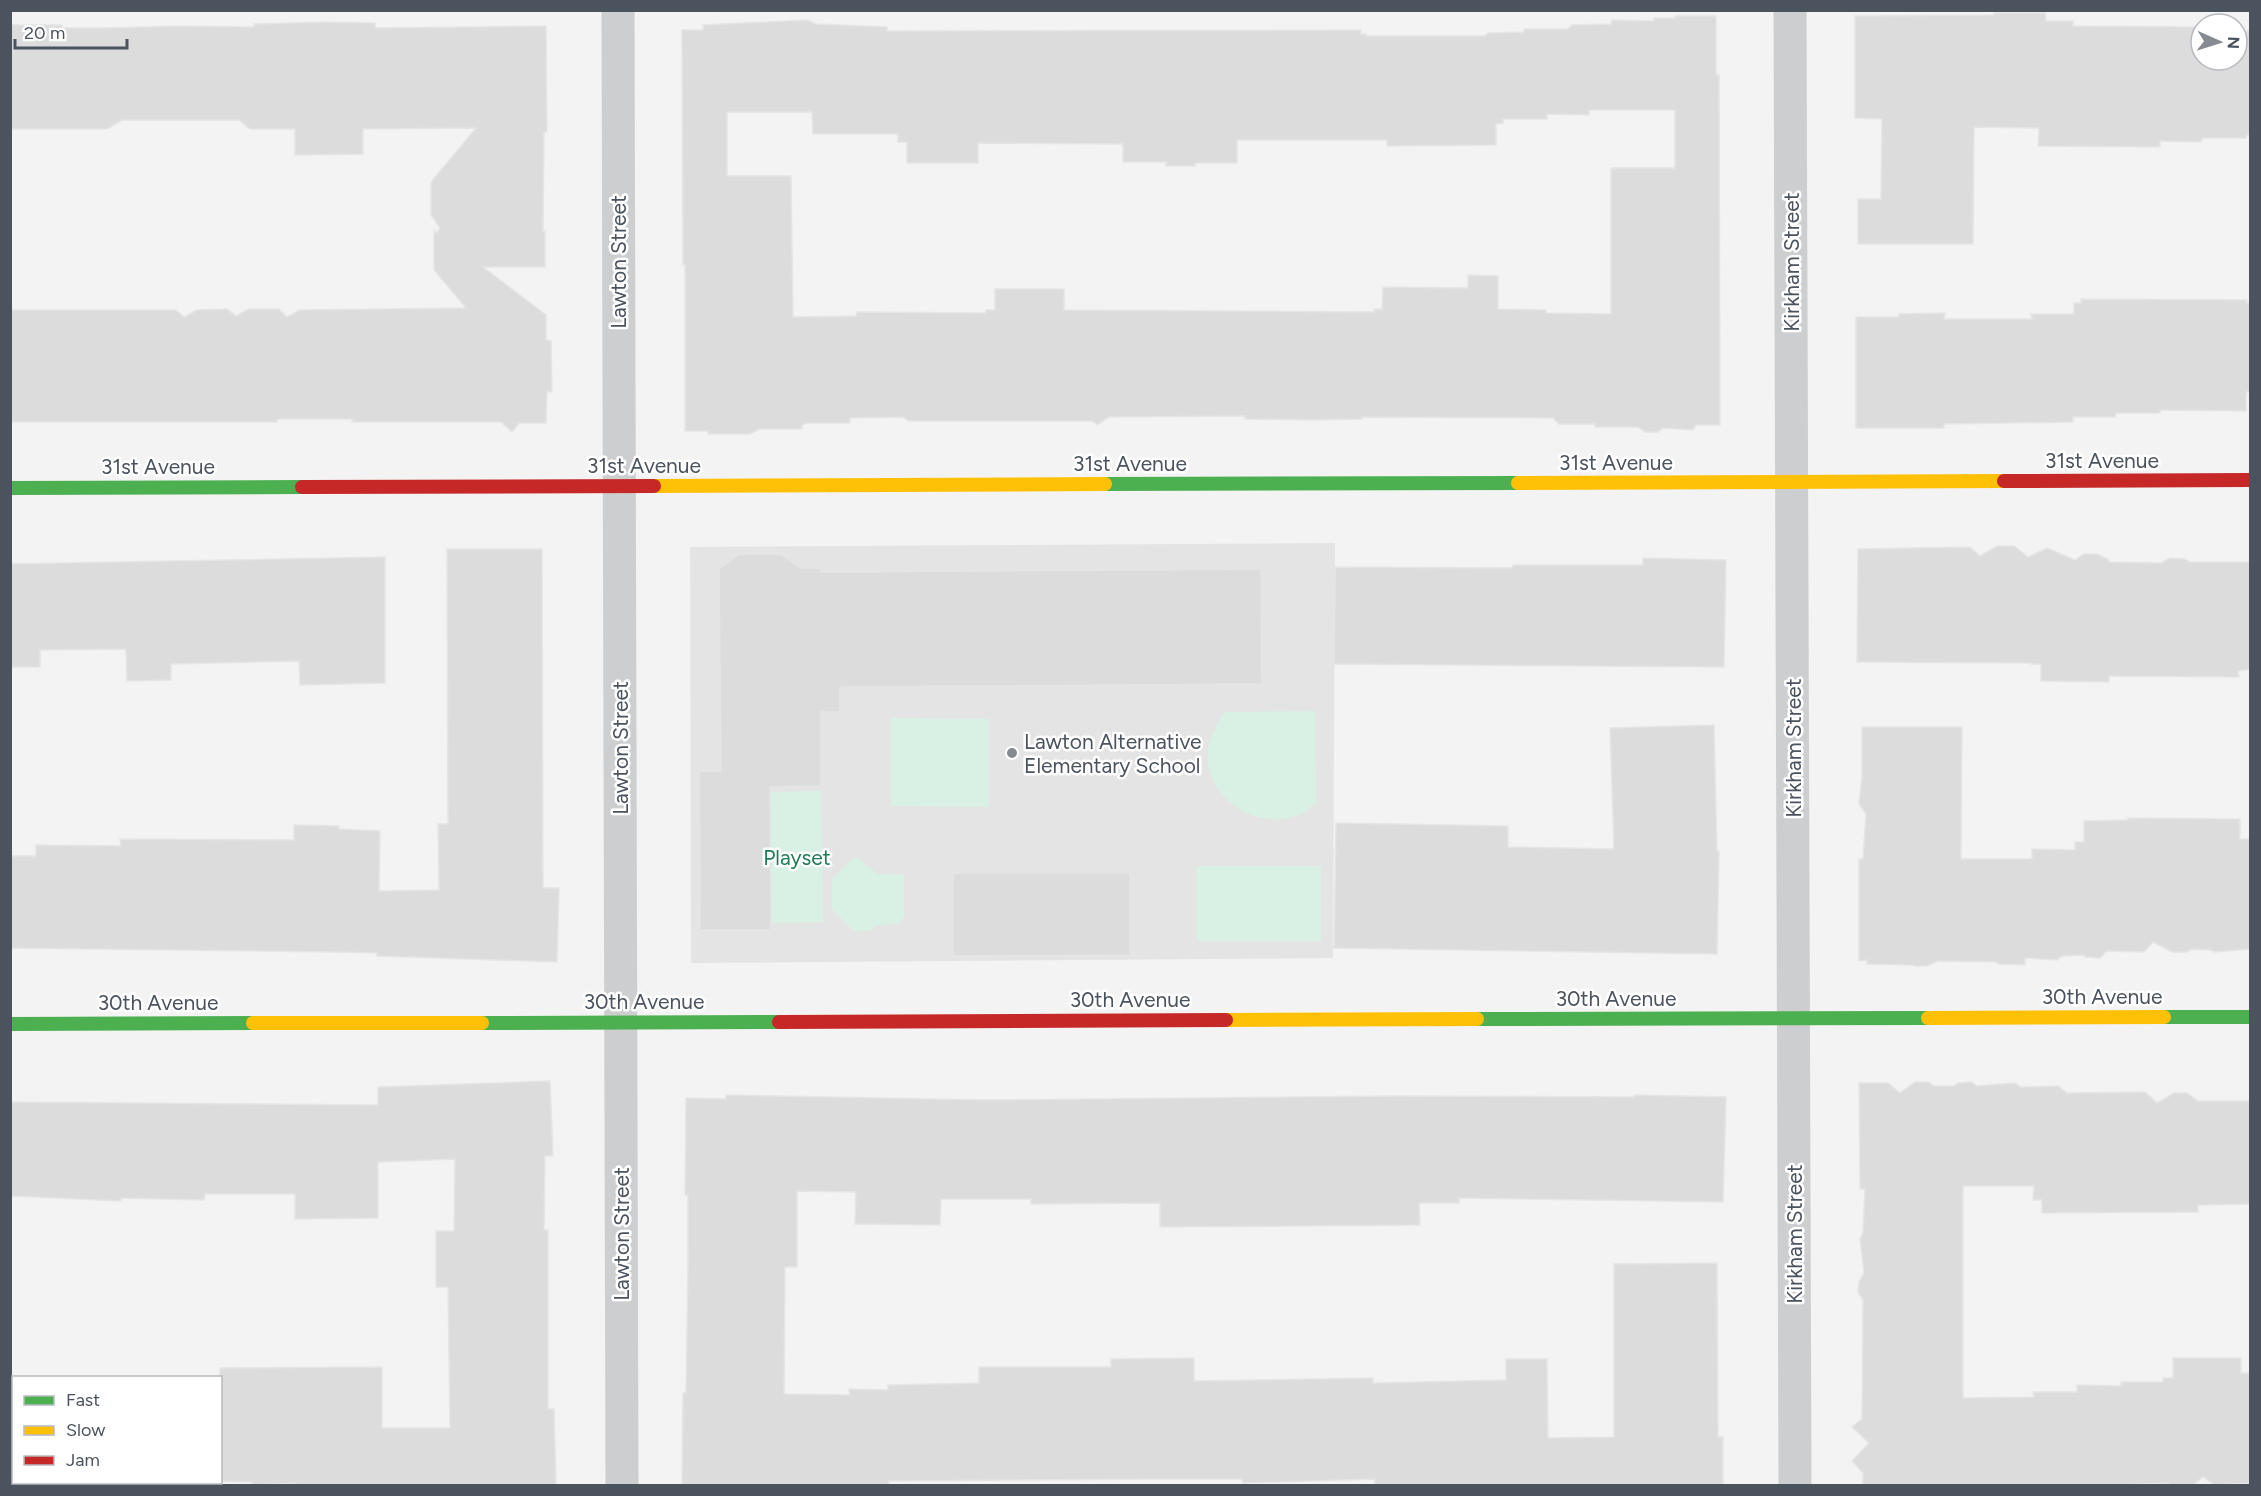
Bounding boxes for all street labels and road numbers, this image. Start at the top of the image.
street label: Kirkham Street [1779,192,1804,332]
street label: Lawton Street [606,195,631,329]
street label: 31st Avenue [2045,448,2159,473]
street label: 31st Avenue [1559,450,1673,475]
street label: 31st Avenue [1073,451,1187,476]
street label: 31st Avenue [587,453,701,478]
street label: 31st Avenue [101,454,215,479]
street label: Kirkham Street [1781,678,1806,818]
street label: Lawton Street [608,681,633,815]
street label: 30th Avenue [2042,984,2162,1009]
street label: 30th Avenue [1556,986,1676,1011]
street label: 30th Avenue [1070,987,1190,1012]
street label: 30th Avenue [584,989,704,1014]
street label: 30th Avenue [98,990,218,1015]
street label: Kirkham Street [1782,1164,1807,1304]
street label: Lawton Street [609,1167,634,1301]

